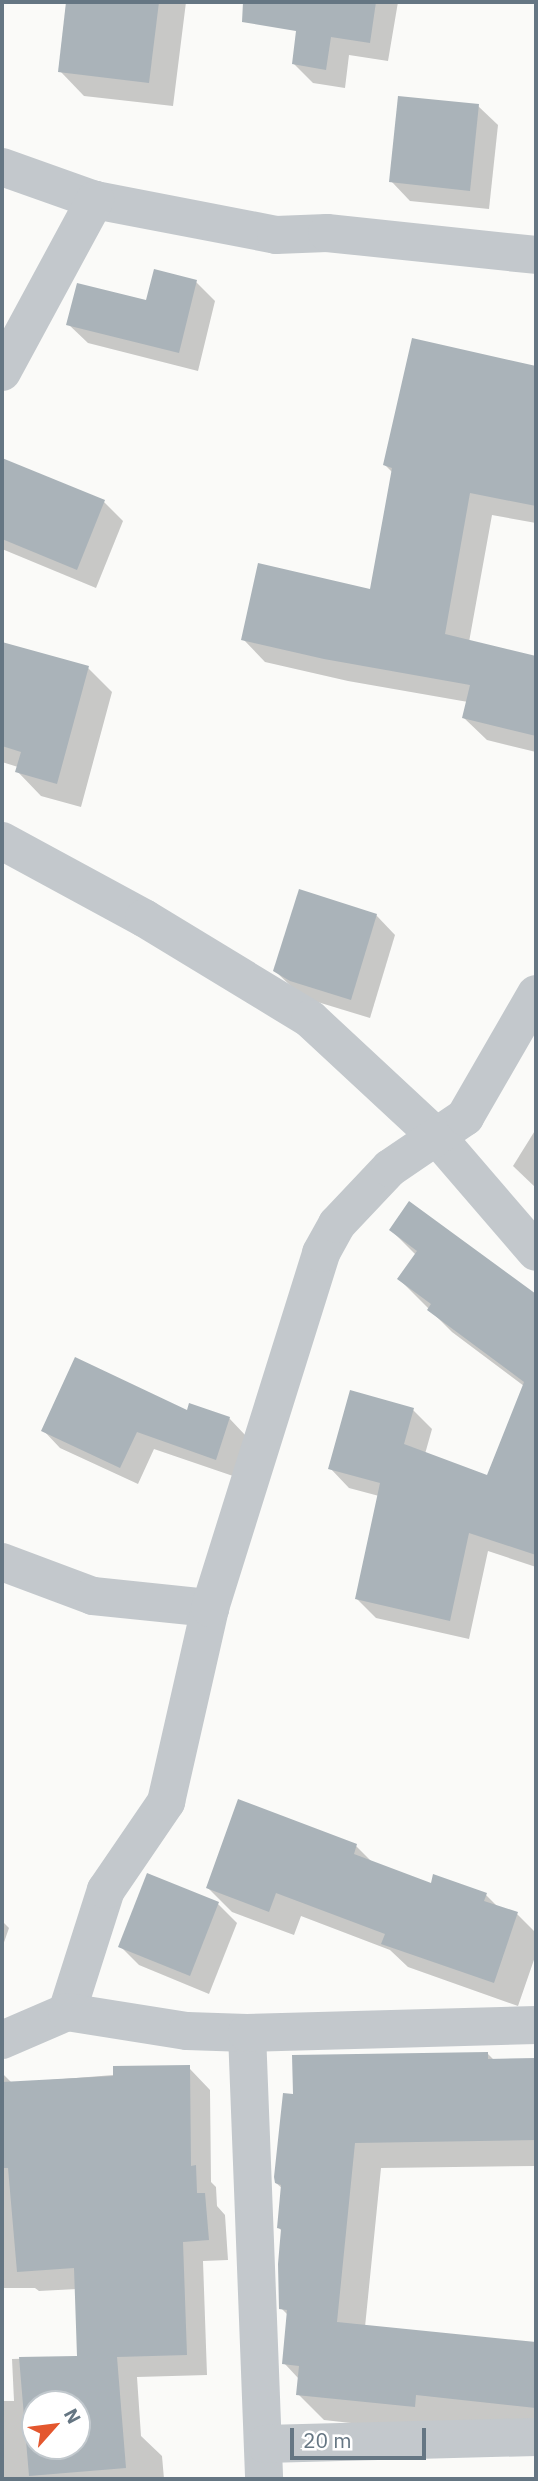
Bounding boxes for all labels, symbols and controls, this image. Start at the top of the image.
north arrow [21,2390,91,2460]
text: N [59,2404,87,2428]
scale bar [293,2414,430,2458]
text: 20 m [303,2426,352,2454]

